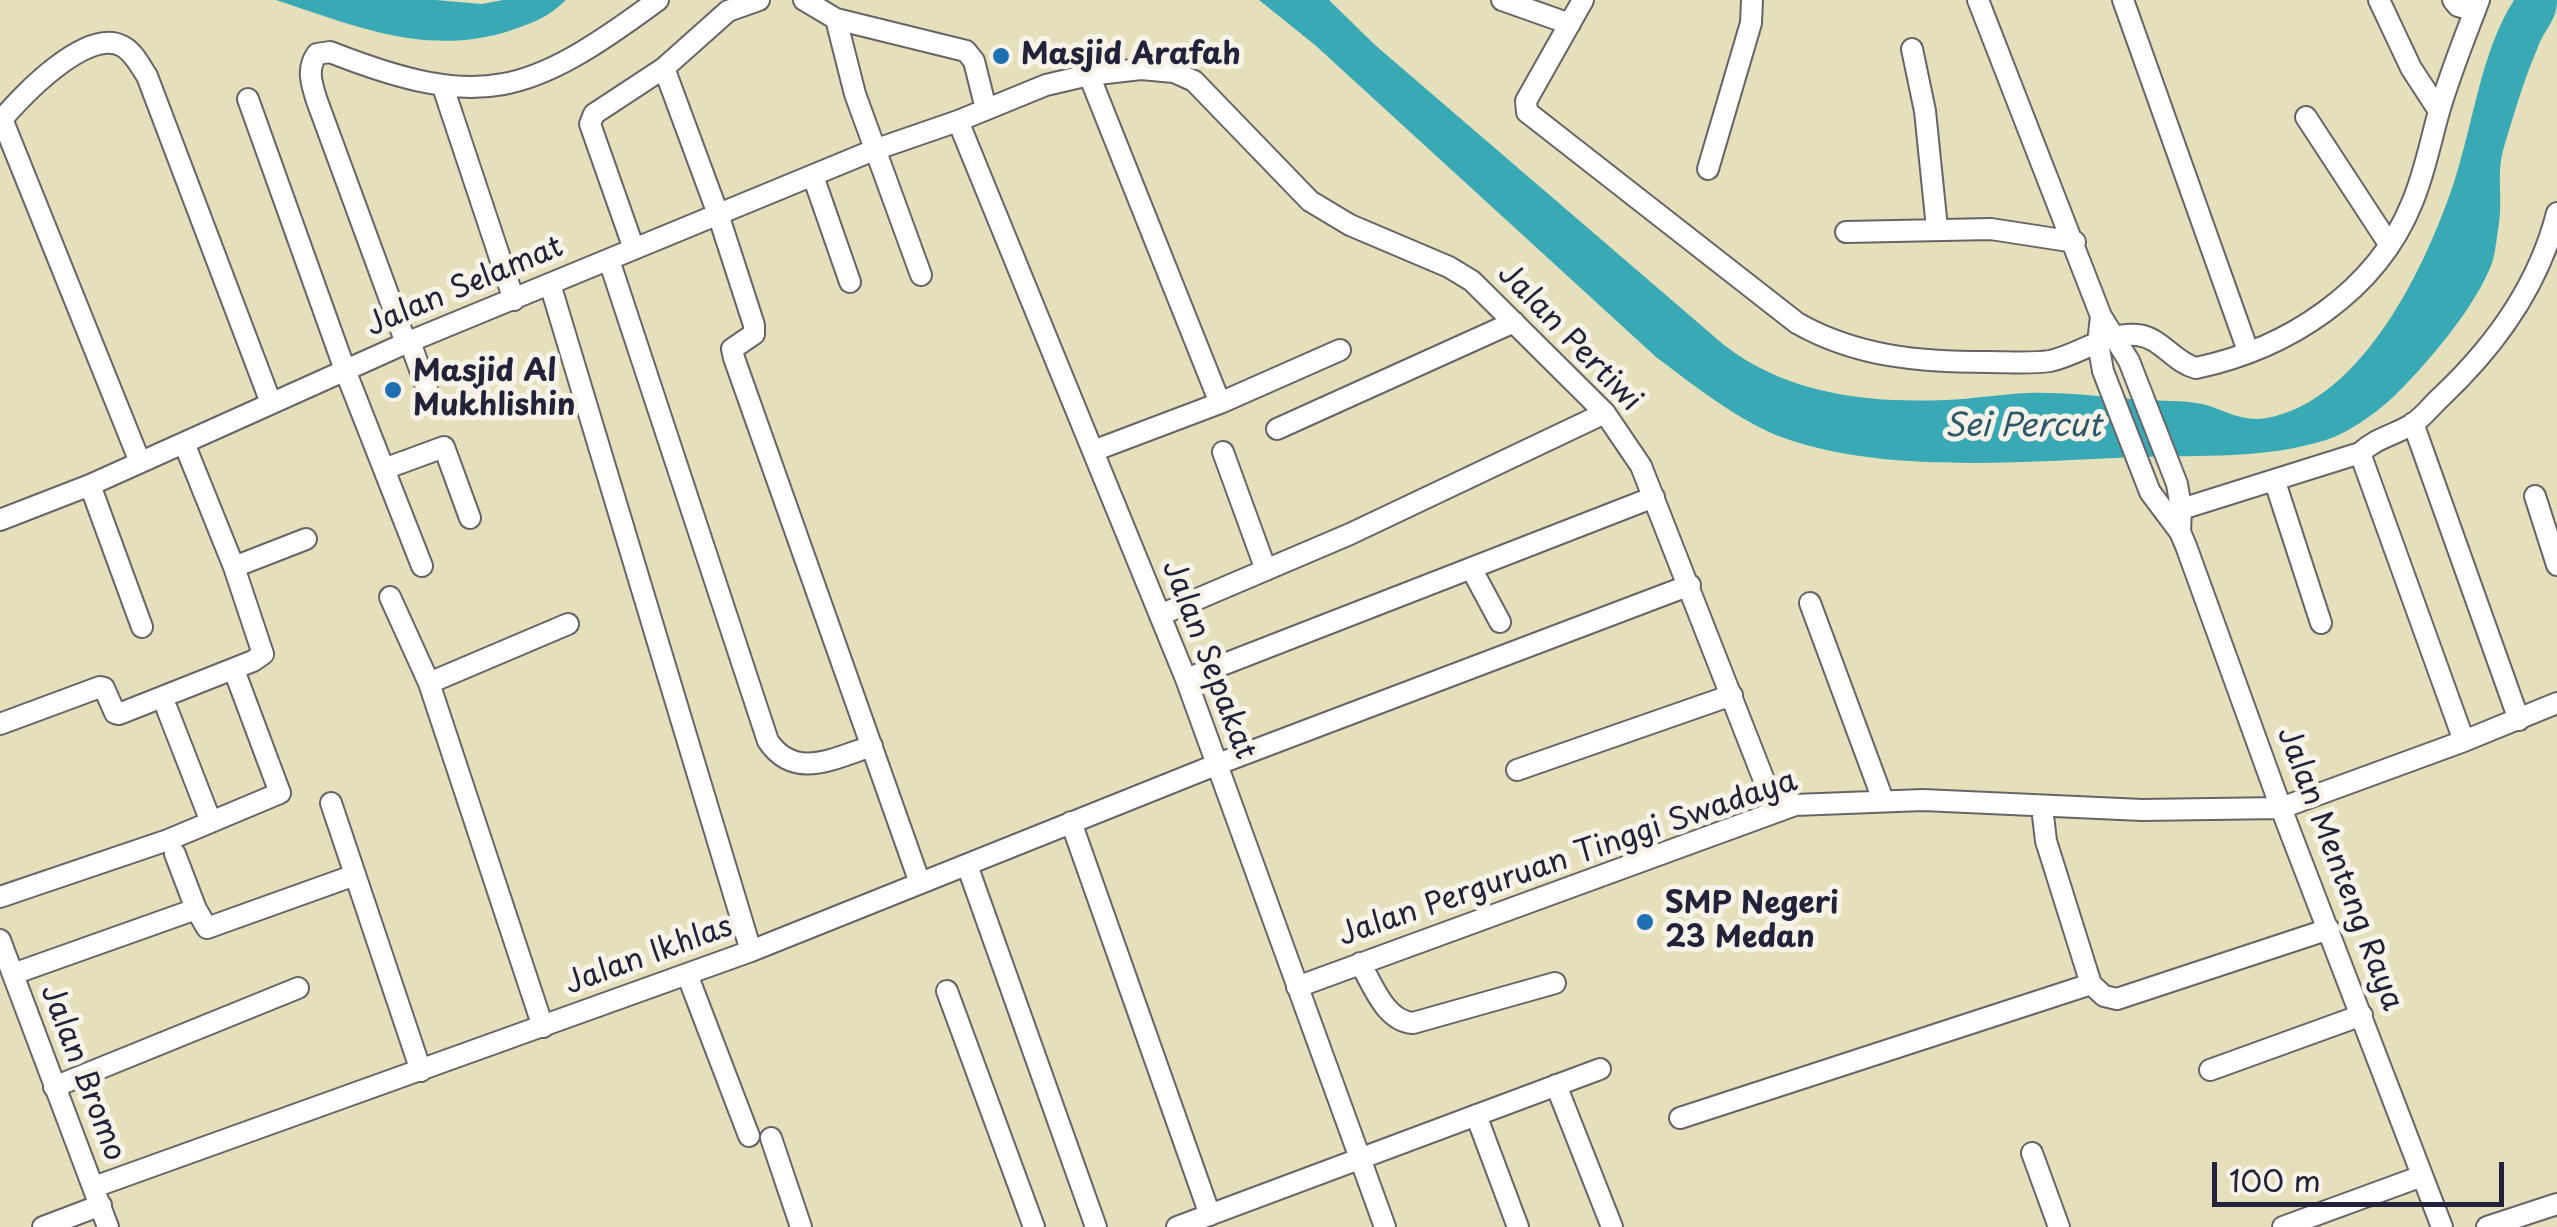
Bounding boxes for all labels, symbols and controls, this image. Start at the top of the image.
place label: Masjid Arafah [1021,38,1241,74]
marker: Masjid Arafah [990,45,1012,67]
street label: Jalan Selamat [361,229,569,345]
street label: Jalan Pertiwi [1489,257,1649,419]
place label: Masjid Al Mukhlishin [413,355,575,426]
marker: Masjid Al Mukhlishin [382,379,404,401]
water label: Sei Percut [1945,408,2101,446]
street label: Jalan Sepakat [1153,555,1263,765]
street label: Jalan Menteng Raya [2268,722,2410,1016]
street label: Jalan Perguruan Tinggi Swadaya [1334,763,1802,955]
place label: SMP Negeri 23 Medan [1665,887,1839,958]
street label: Jalan Ikhlas [560,909,738,1003]
marker: SMP Negeri 23 Medan [1634,911,1656,933]
street label: Jalan Bromo [32,980,132,1166]
scale bar [2217,1142,2510,1204]
text: 100 m [2229,1157,2321,1202]

